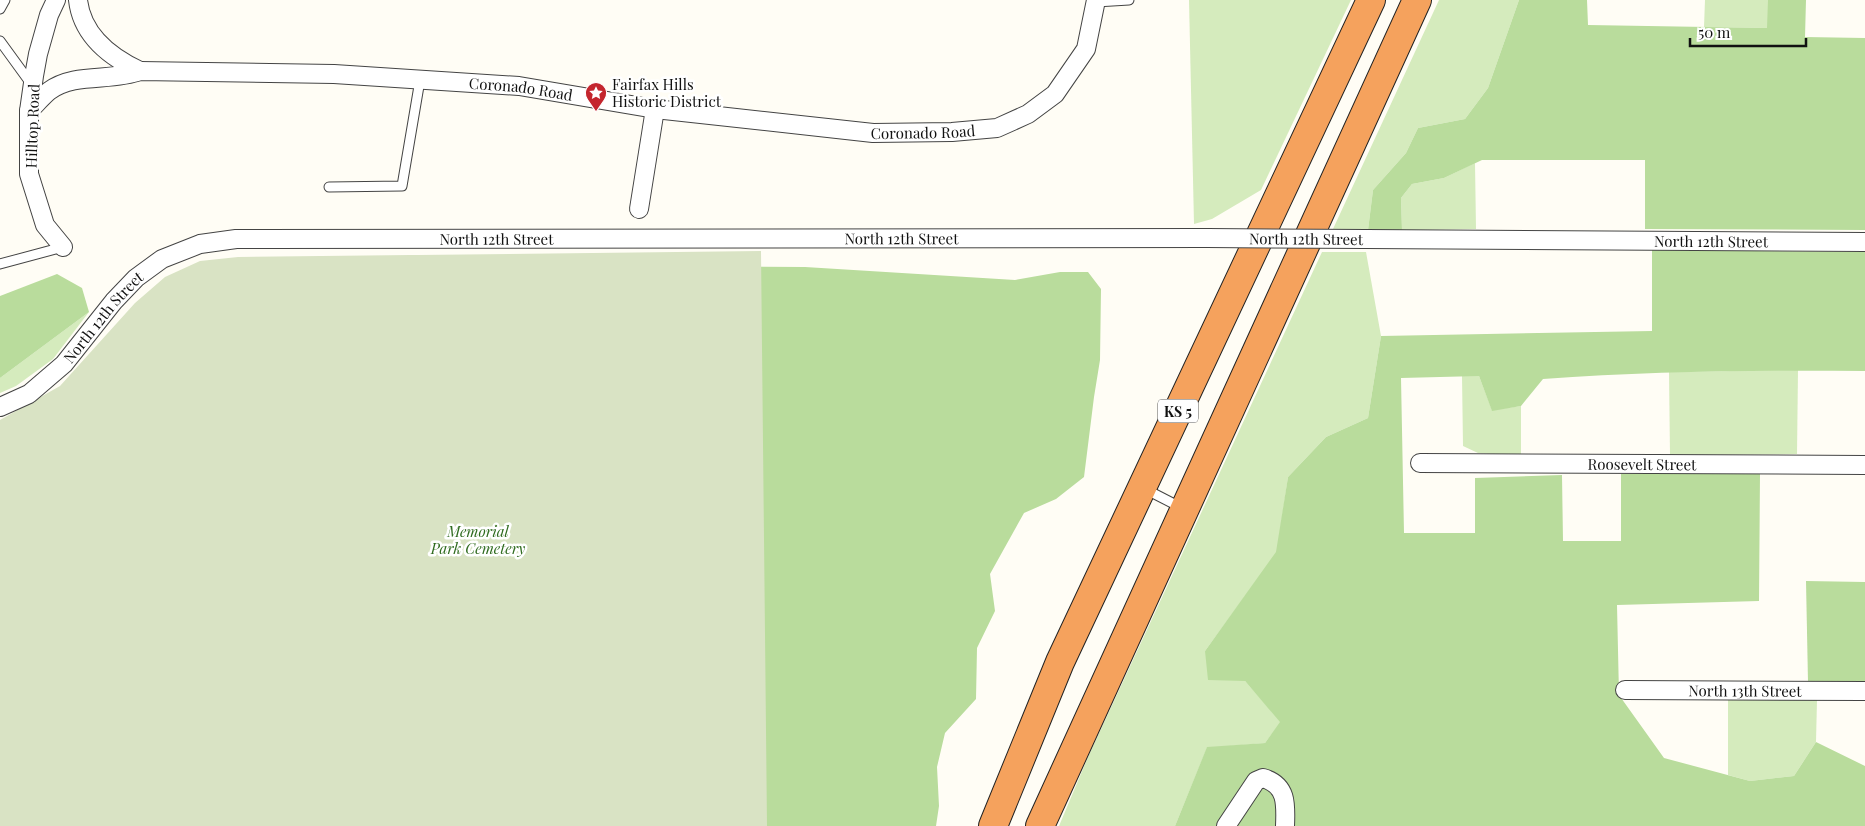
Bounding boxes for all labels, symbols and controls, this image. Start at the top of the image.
scale bar [1690,15,1806,47]
text: 50 m [1698,22,1731,42]
street label: Coronado Road [468,73,575,105]
place label: Fairfax Hills Historic District [612,74,722,111]
place icon: Fairfax Hills Historic District [584,81,608,112]
street label: Hilltop Road [21,83,43,169]
street label: Coronado Road [871,120,976,143]
street label: North 12th Street [844,228,959,248]
street label: North 12th Street [1249,228,1364,249]
street label: North 12th Street [439,229,554,249]
street label: North 12th Street [1654,231,1769,251]
street label: North 12th Street [59,266,147,367]
road number: KS 5 [1158,400,1198,422]
street label: Roosevelt Street [1588,454,1697,474]
park label: Memorial Park Cemetery [430,521,525,558]
street label: North 13th Street [1688,680,1802,701]

